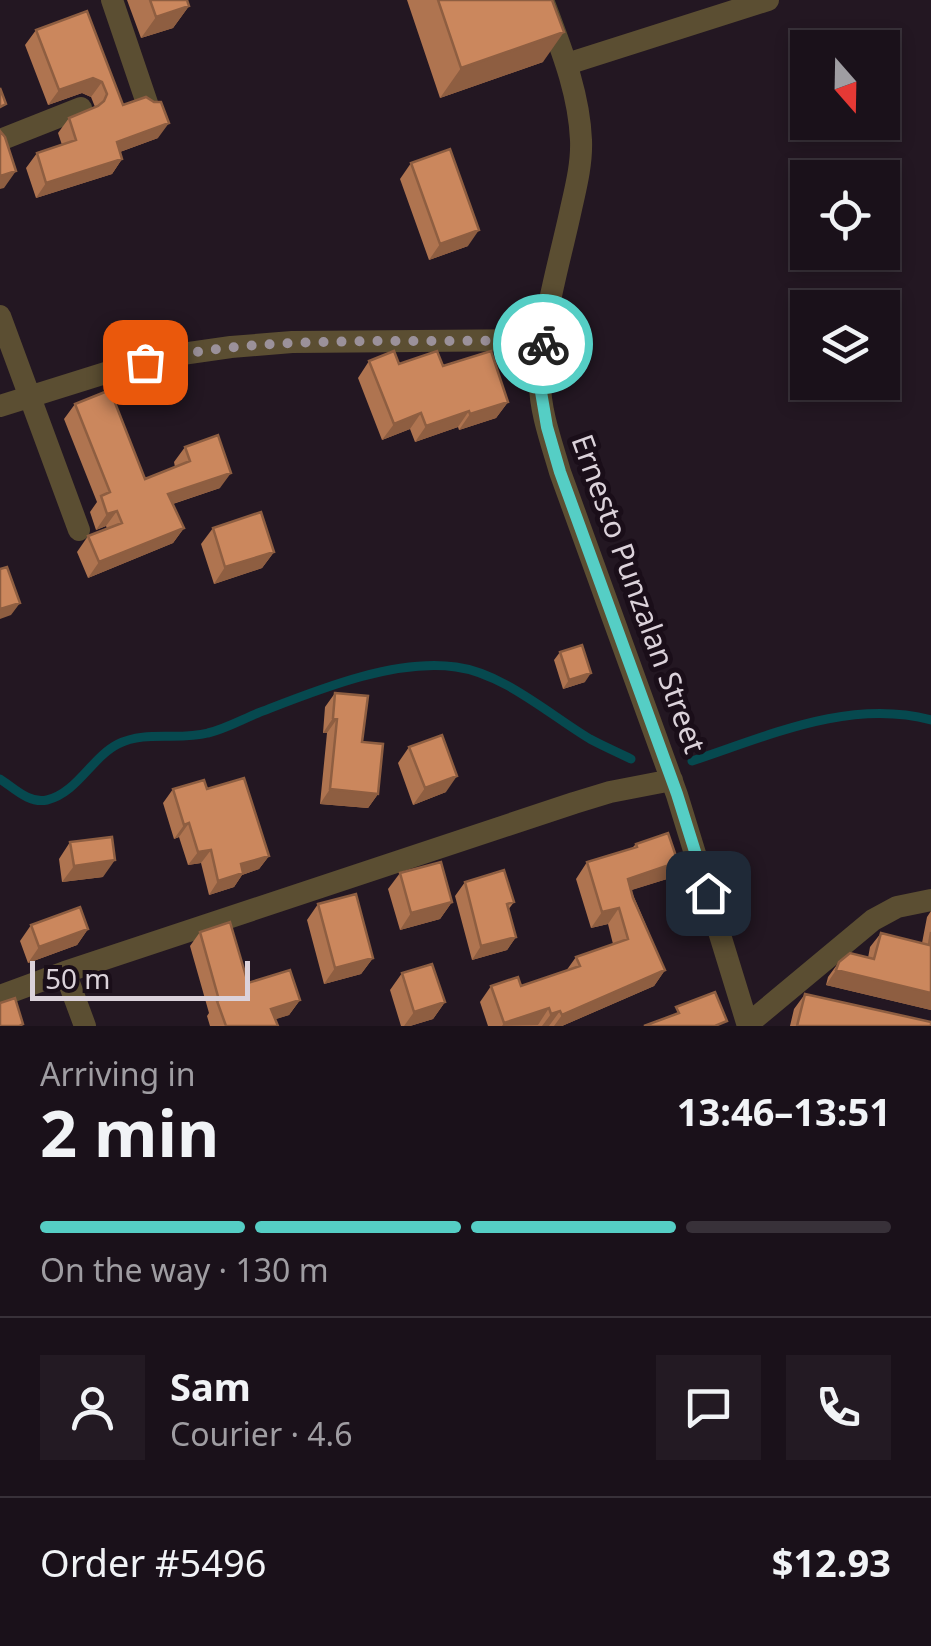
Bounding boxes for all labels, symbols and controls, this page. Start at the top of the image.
north arrow [790,30,900,140]
map controls [790,30,900,400]
button: locate [790,160,900,270]
button: layers [790,290,900,400]
courier [493,294,593,394]
icon: bike [516,317,571,372]
pin [103,320,188,405]
icon: bag [118,335,173,390]
street label: Ernesto Punzalan Street [563,428,716,759]
pin [666,851,751,936]
icon: home [681,866,736,921]
scale bar [30,956,250,1000]
text: 50 m [45,959,111,997]
text: Arriving in [40,1052,195,1095]
text: 13:46–13:51 [677,1085,891,1137]
text: 2 min [40,1088,219,1176]
text: On the way · 130 m [40,1248,329,1291]
button: person [40,1355,145,1460]
button: chat [656,1355,761,1460]
button: phone [786,1355,891,1460]
text: Sam [170,1360,251,1412]
text: Courier · 4.6 [170,1412,353,1455]
text: Order #5496 [40,1536,266,1588]
text: $12.93 [772,1536,891,1588]

